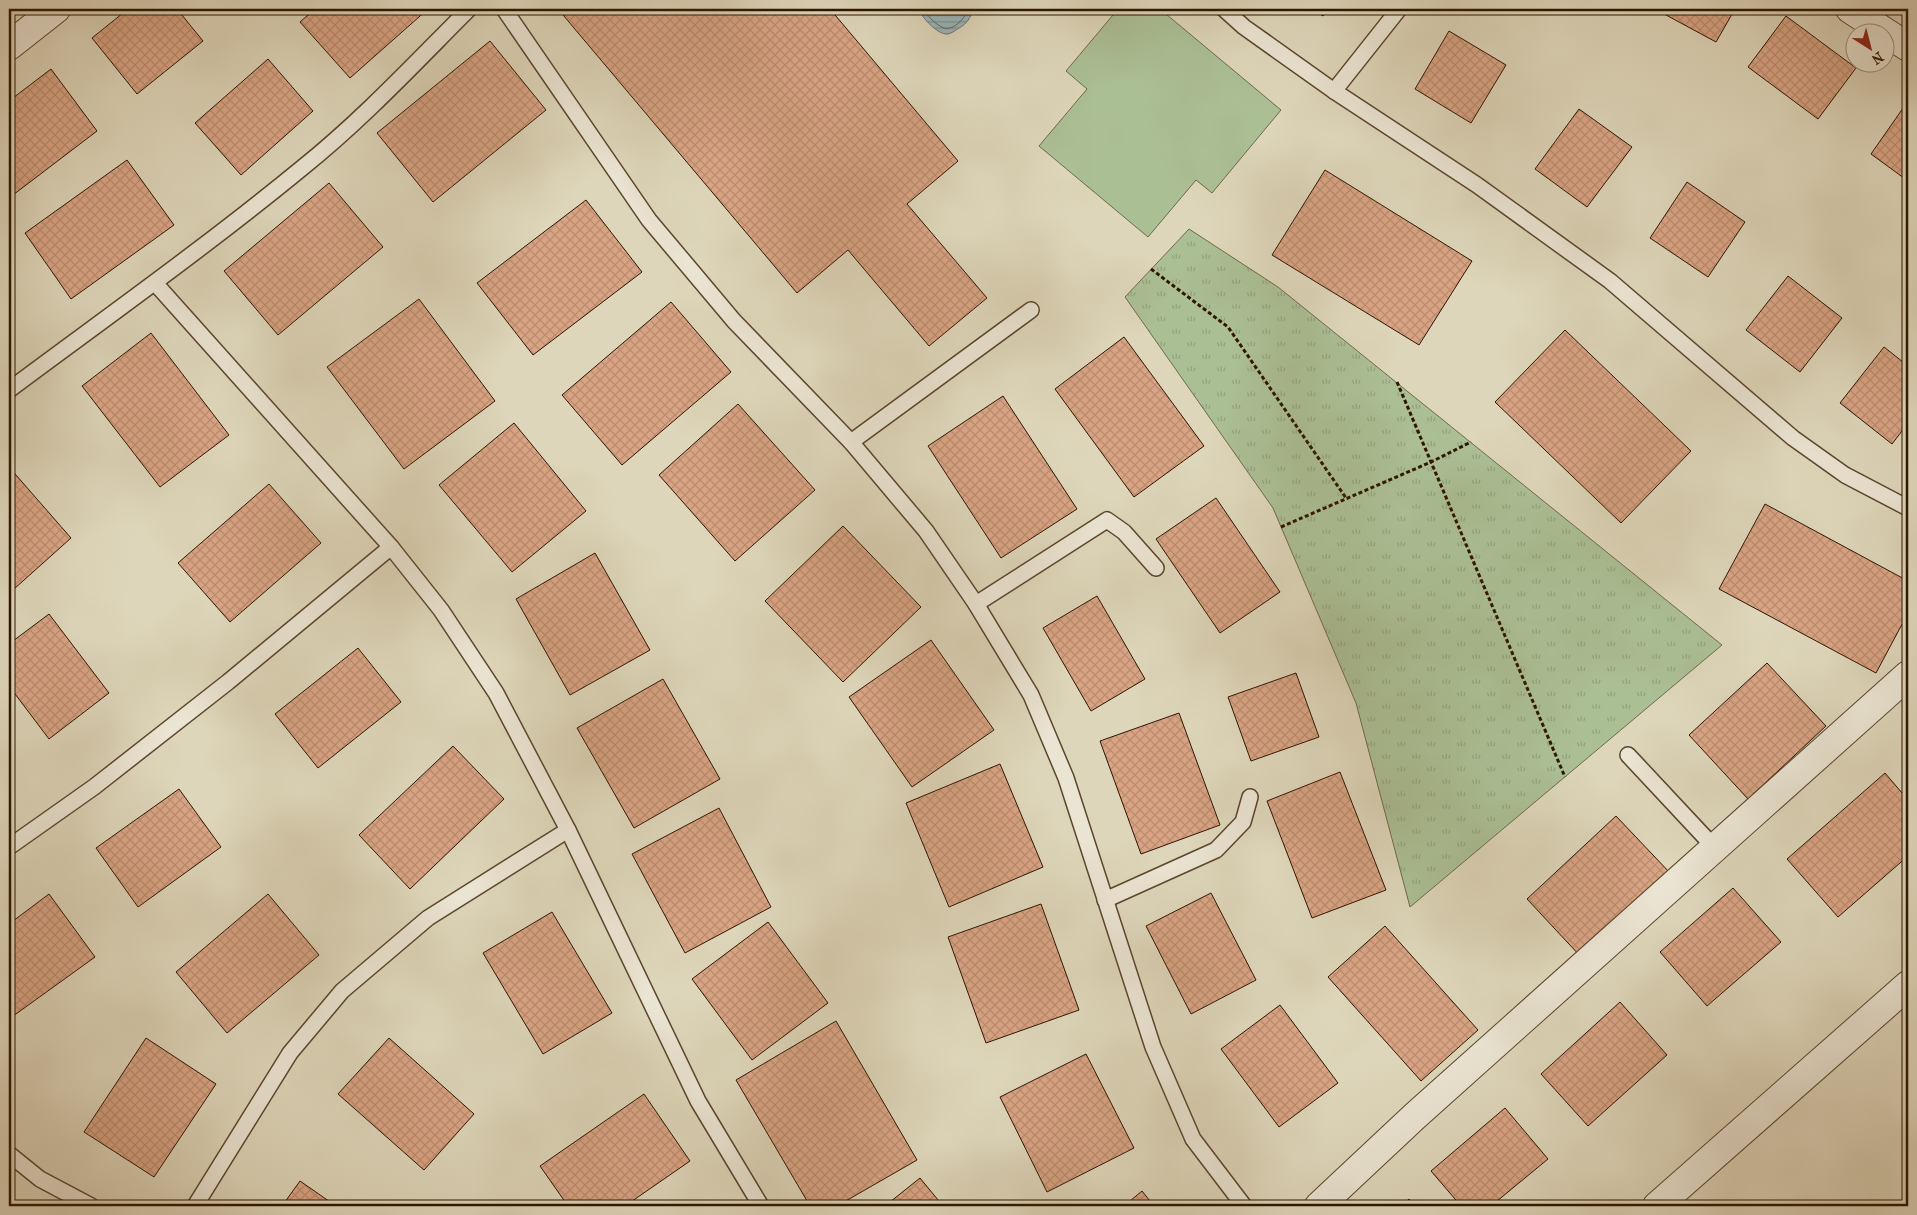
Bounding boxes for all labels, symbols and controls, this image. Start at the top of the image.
north arrow [1844,22,1894,72]
text: N [1868,48,1887,68]

